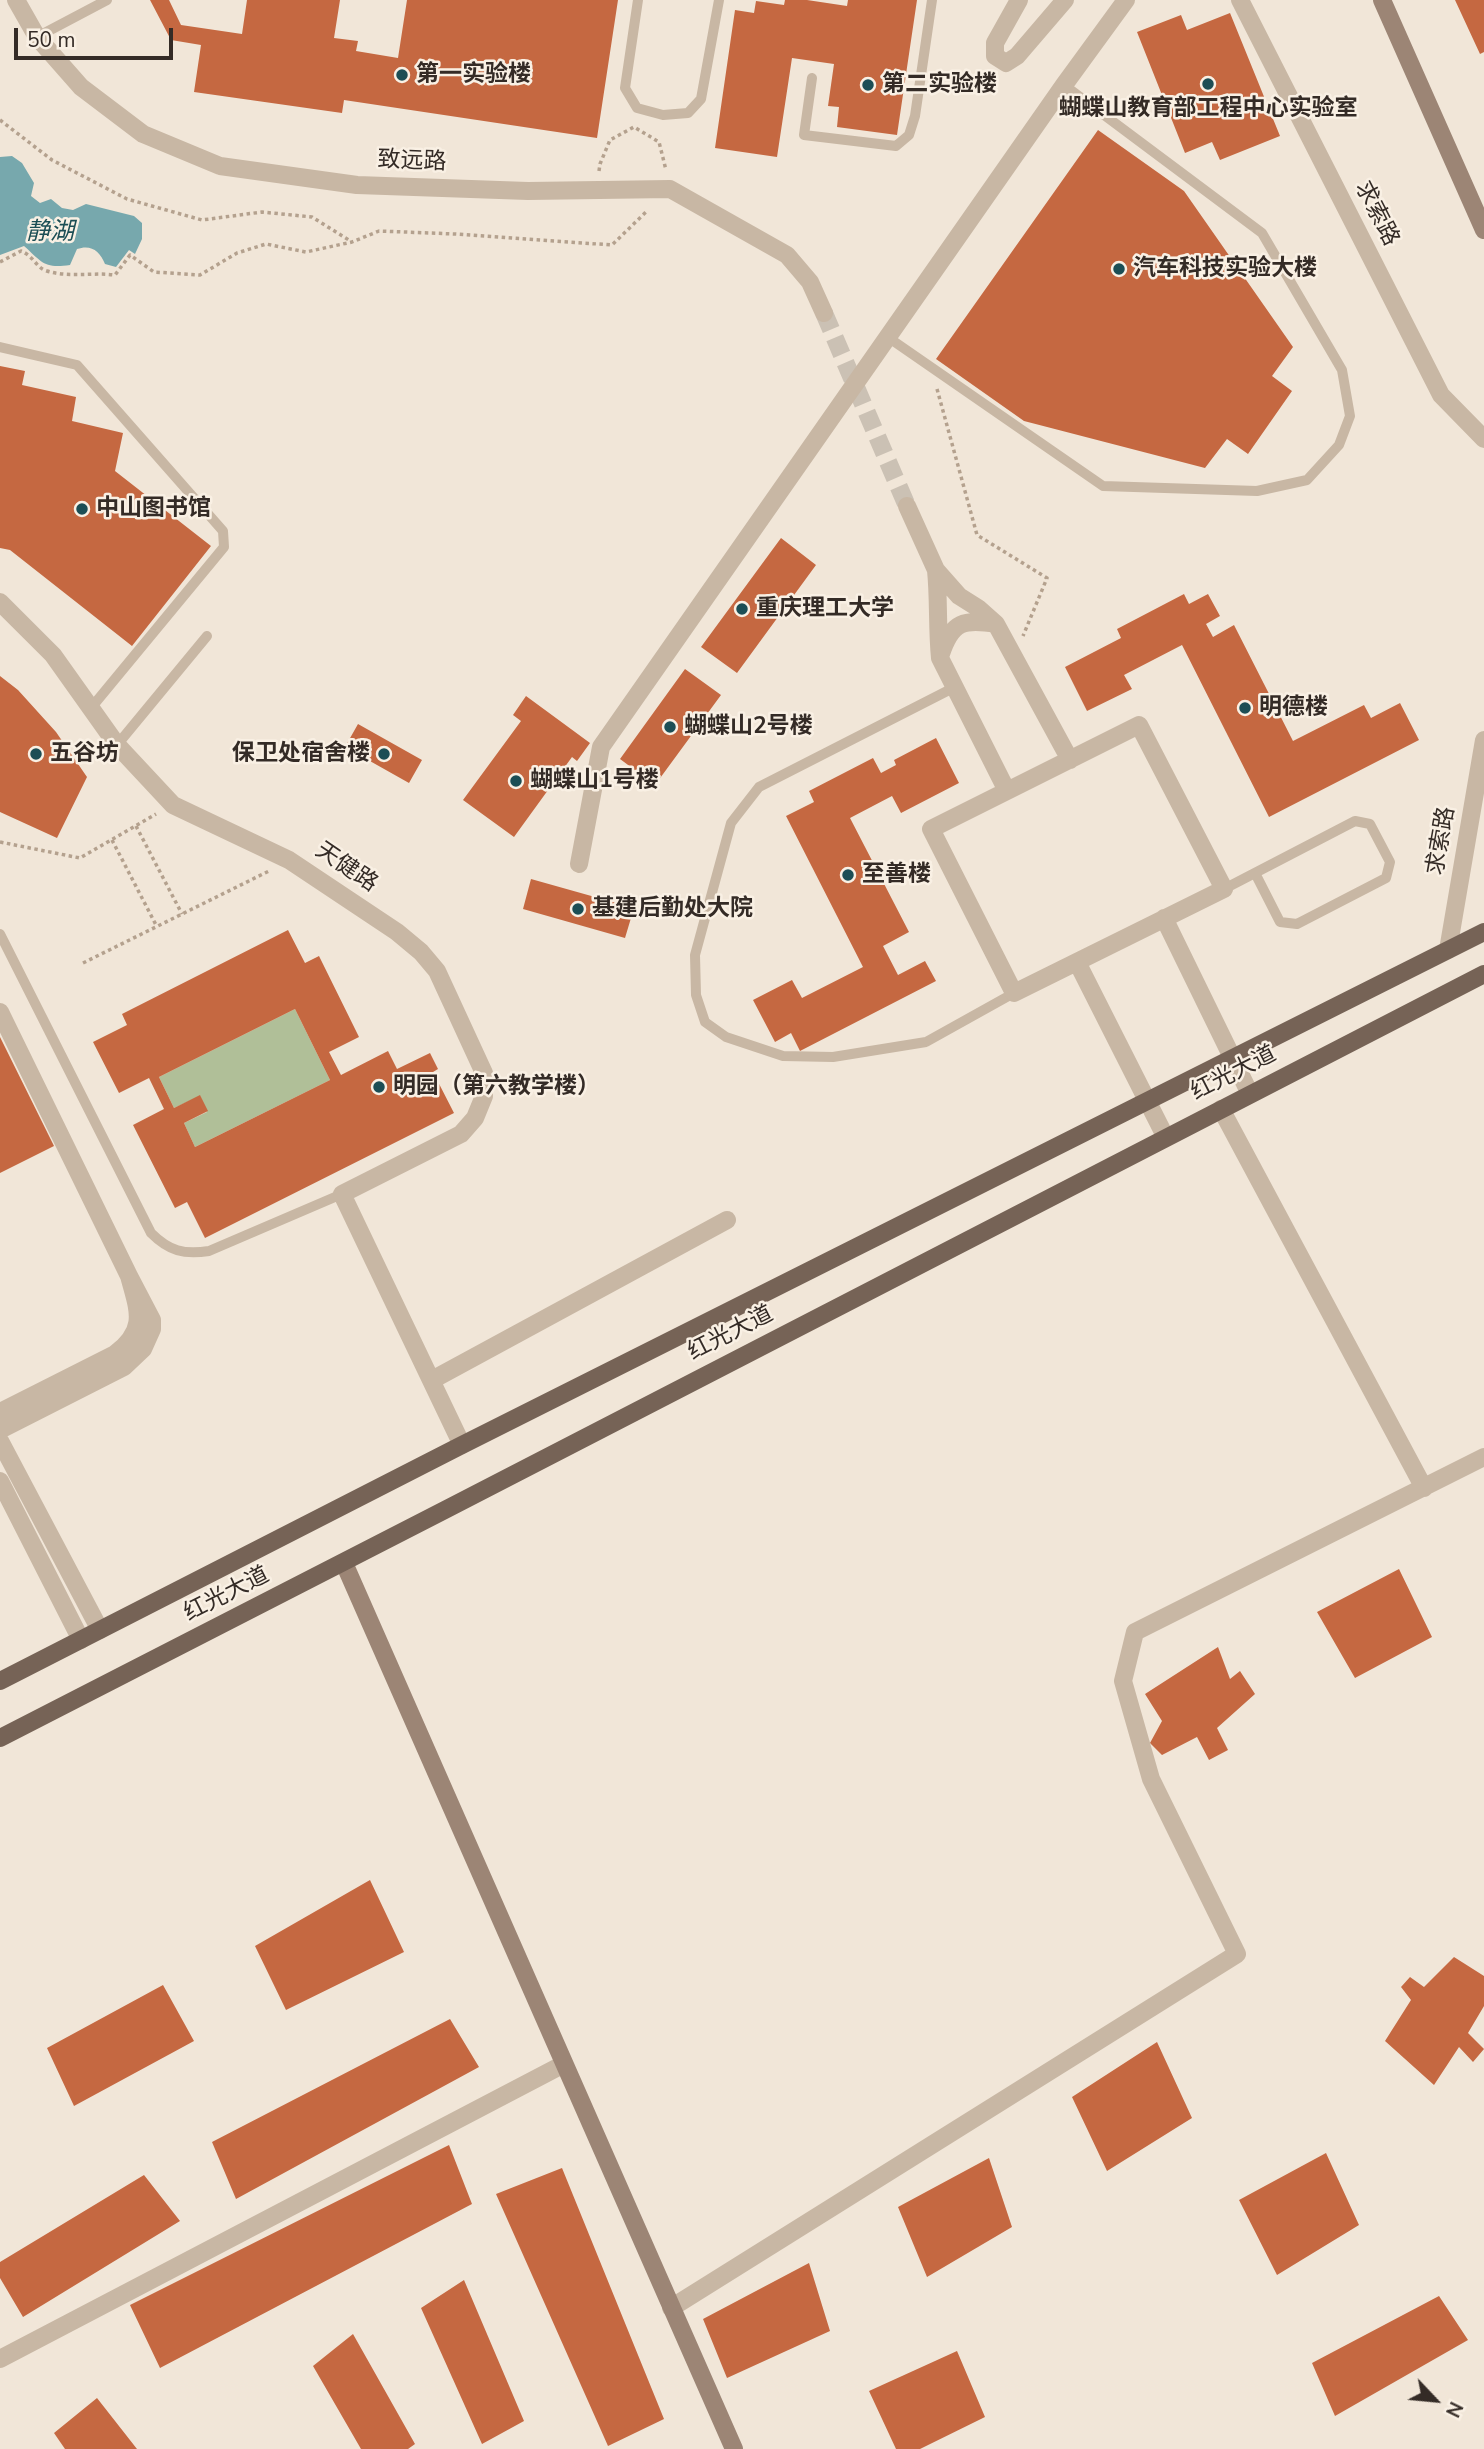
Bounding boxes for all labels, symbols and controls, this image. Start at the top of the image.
scale bar [18,14,177,58]
text: 50 m [27,26,76,54]
place label: 第一实验楼 [416,61,531,89]
marker: 第一实验楼 [394,67,410,83]
place label: 第二实验楼 [882,71,997,99]
marker: 蝴蝶山教育部工程中心实验室 [1200,76,1216,92]
marker: 第二实验楼 [860,77,876,93]
place label: 蝴蝶山教育部工程中心实验室 [1059,95,1357,123]
street label: 致远路 [377,147,447,177]
street label: 求索路 [1348,177,1404,251]
water label: 静湖 [26,219,74,247]
place label: 汽车科技实验大楼 [1133,255,1317,283]
marker: 汽车科技实验大楼 [1111,261,1127,277]
place label: 中山图书馆 [96,495,211,523]
marker: 中山图书馆 [74,501,90,517]
place label: 重庆理工大学 [756,595,894,623]
marker: 重庆理工大学 [734,601,750,617]
place label: 明德楼 [1259,694,1328,722]
marker: 明德楼 [1237,700,1253,716]
place label: 蝴蝶山2号楼 [684,713,813,741]
marker: 蝴蝶山2号楼 [662,719,678,735]
place label: 五谷坊 [50,740,119,768]
place label: 保卫处宿舍楼 [232,740,370,768]
marker: 五谷坊 [28,746,44,762]
marker: 保卫处宿舍楼 [376,746,392,762]
place label: 蝴蝶山1号楼 [530,767,659,795]
marker: 蝴蝶山1号楼 [508,773,524,789]
street label: 求索路 [1422,805,1462,877]
street label: 天健路 [310,837,382,899]
place label: 至善楼 [862,861,931,889]
marker: 至善楼 [840,867,856,883]
place label: 基建后勤处大院 [592,895,753,923]
marker: 基建后勤处大院 [570,901,586,917]
street label: 红光大道 [1187,1041,1281,1107]
place label: 明园（第六教学楼） [393,1073,600,1101]
marker: 明园（第六教学楼） [371,1079,387,1095]
street label: 红光大道 [684,1301,778,1367]
street label: 红光大道 [180,1562,274,1628]
north arrow [1400,2365,1470,2435]
text: N [1439,2397,1469,2421]

